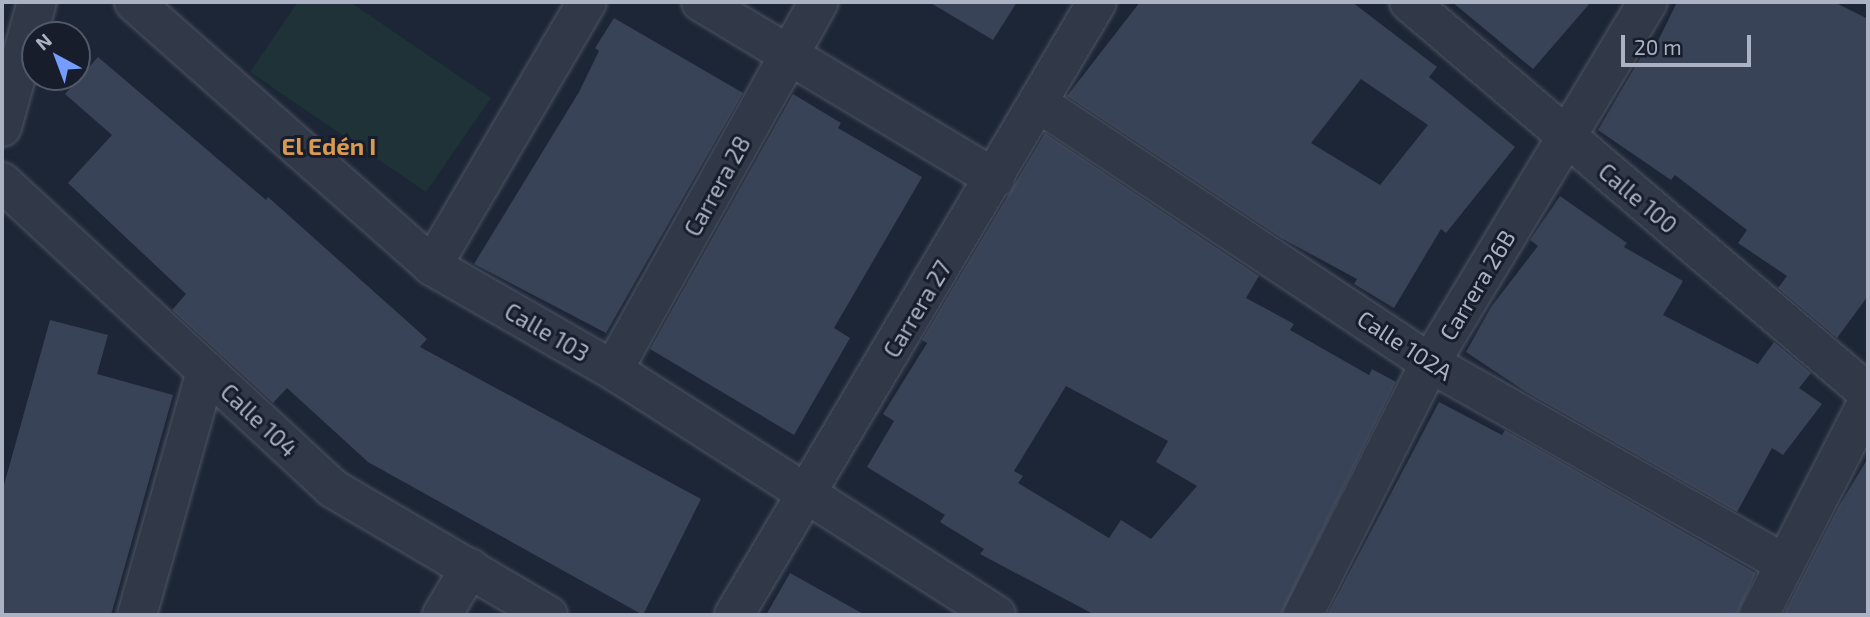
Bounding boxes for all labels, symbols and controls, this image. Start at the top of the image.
north arrow [21,21,91,91]
scale bar [1625,21,1755,65]
text: N [30,28,56,54]
text: 20 m [1634,34,1682,59]
street label: Carrera 28 [678,131,756,241]
district label: El Edén I [281,132,377,160]
street label: Calle 100 [1593,157,1683,239]
street label: Carrera 26B [1433,225,1521,345]
street label: Carrera 27 [877,256,957,362]
street label: Calle 103 [500,297,594,367]
street label: Calle 102A [1353,304,1457,386]
street label: Calle 104 [215,378,303,462]

